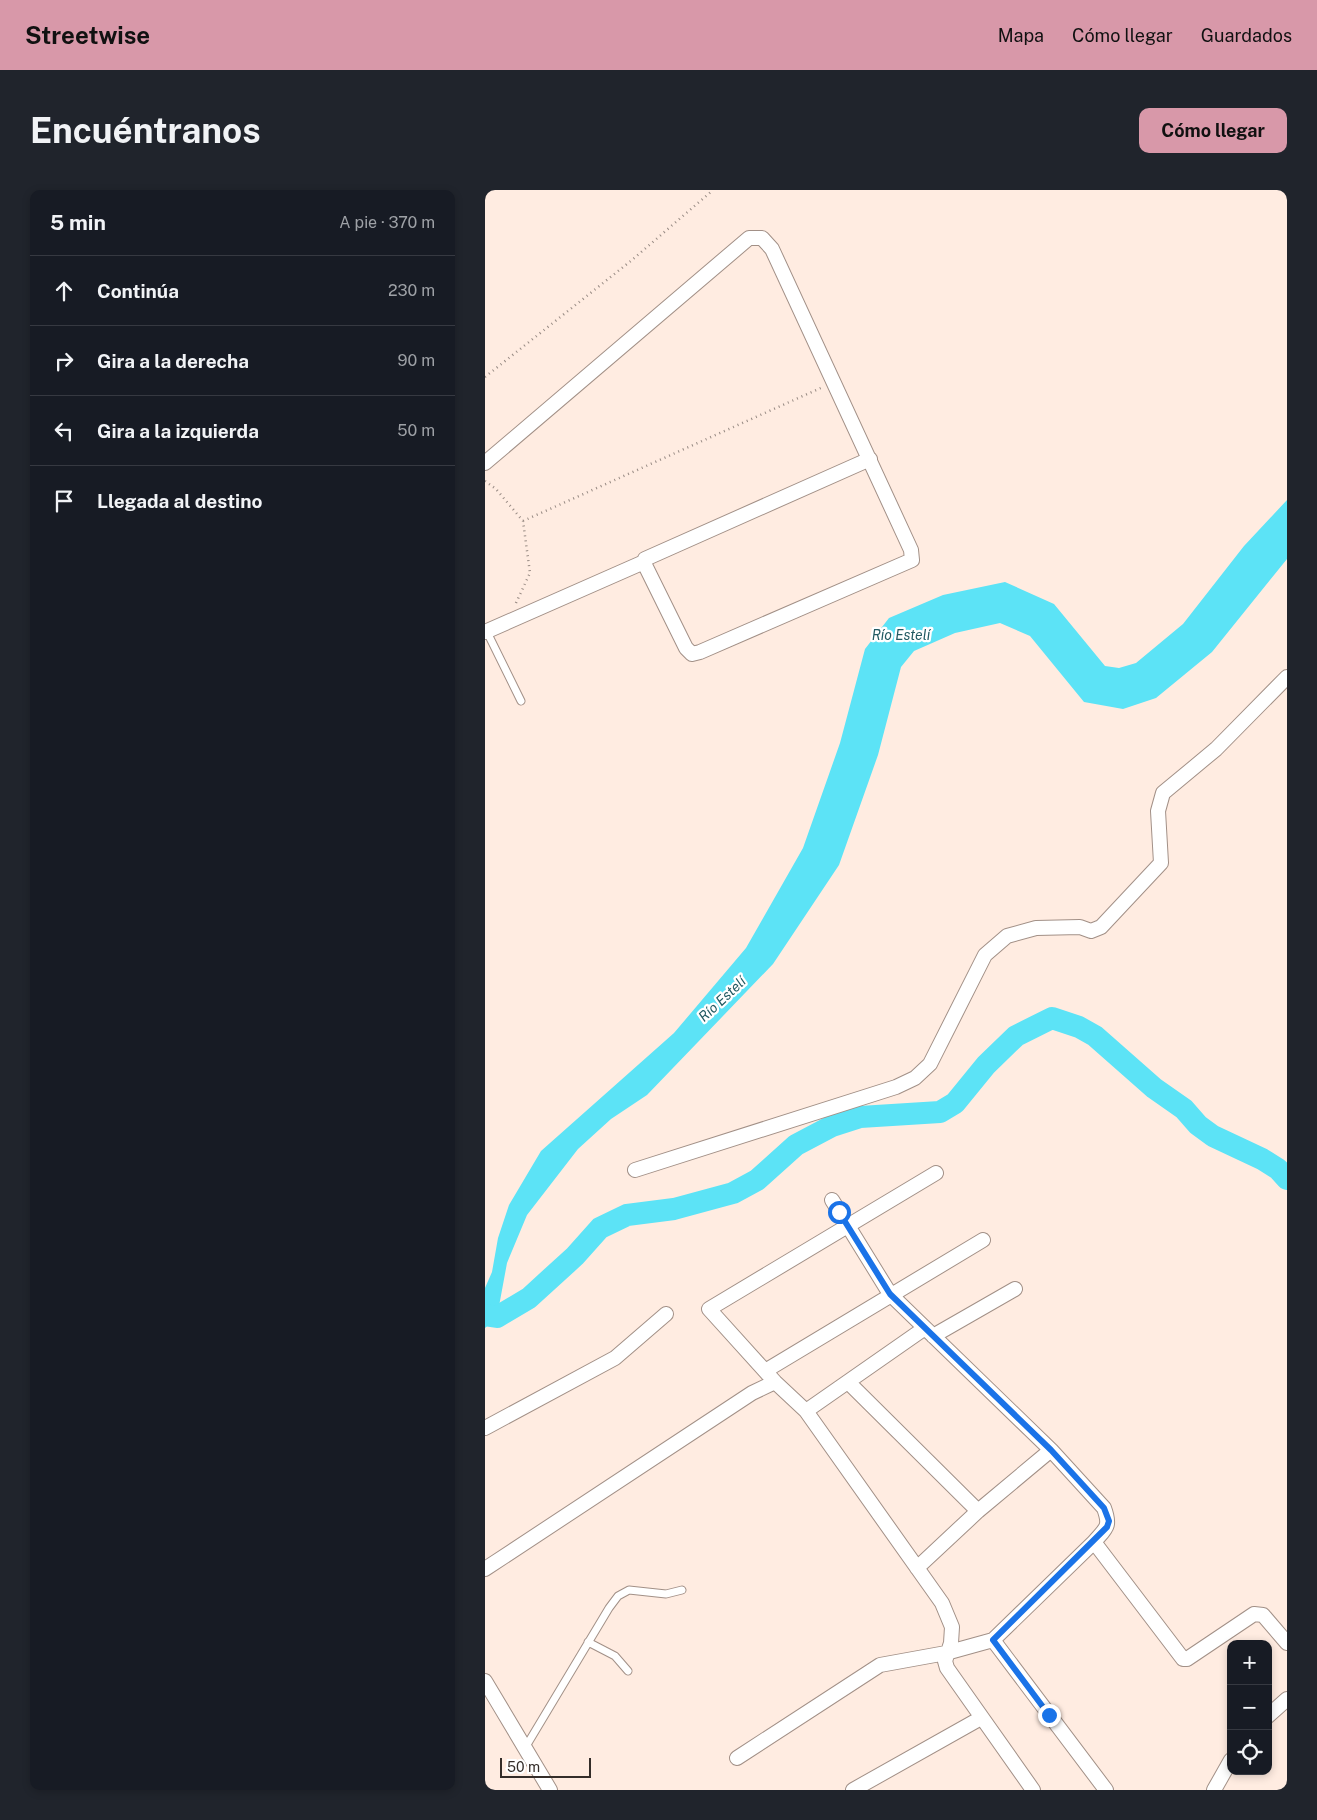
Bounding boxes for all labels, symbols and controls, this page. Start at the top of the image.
text: Streetwise [25,21,150,49]
text: Mapa [998,25,1044,46]
text: Cómo llegar [1072,25,1173,46]
text: Guardados [1201,25,1292,46]
button: Cómo llegar [1139,108,1287,153]
text: Encuéntranos [30,110,261,151]
text: 5 min [50,210,106,235]
text: A pie · 370 m [339,213,435,232]
icon: ahead [50,277,78,305]
text: Continúa [97,280,179,302]
text: 230 m [388,281,435,300]
icon: right [50,347,78,375]
text: Gira a la derecha [97,350,249,372]
text: 90 m [398,351,435,370]
icon: left [50,417,78,445]
text: Gira a la izquierda [97,420,259,442]
text: 50 m [397,421,435,440]
icon: arrive [50,487,78,515]
text: Llegada al destino [97,490,262,512]
water label: Río Estelí [872,627,932,643]
water label: Río Estelí [695,972,750,1025]
route start [828,1201,851,1224]
map controls [1227,1640,1272,1775]
button: + [1227,1640,1272,1685]
button: − [1227,1685,1272,1730]
route end [1038,1704,1061,1727]
button: locate [1227,1730,1272,1775]
scale bar [500,1755,591,1778]
text: 50 m [507,1759,540,1775]

